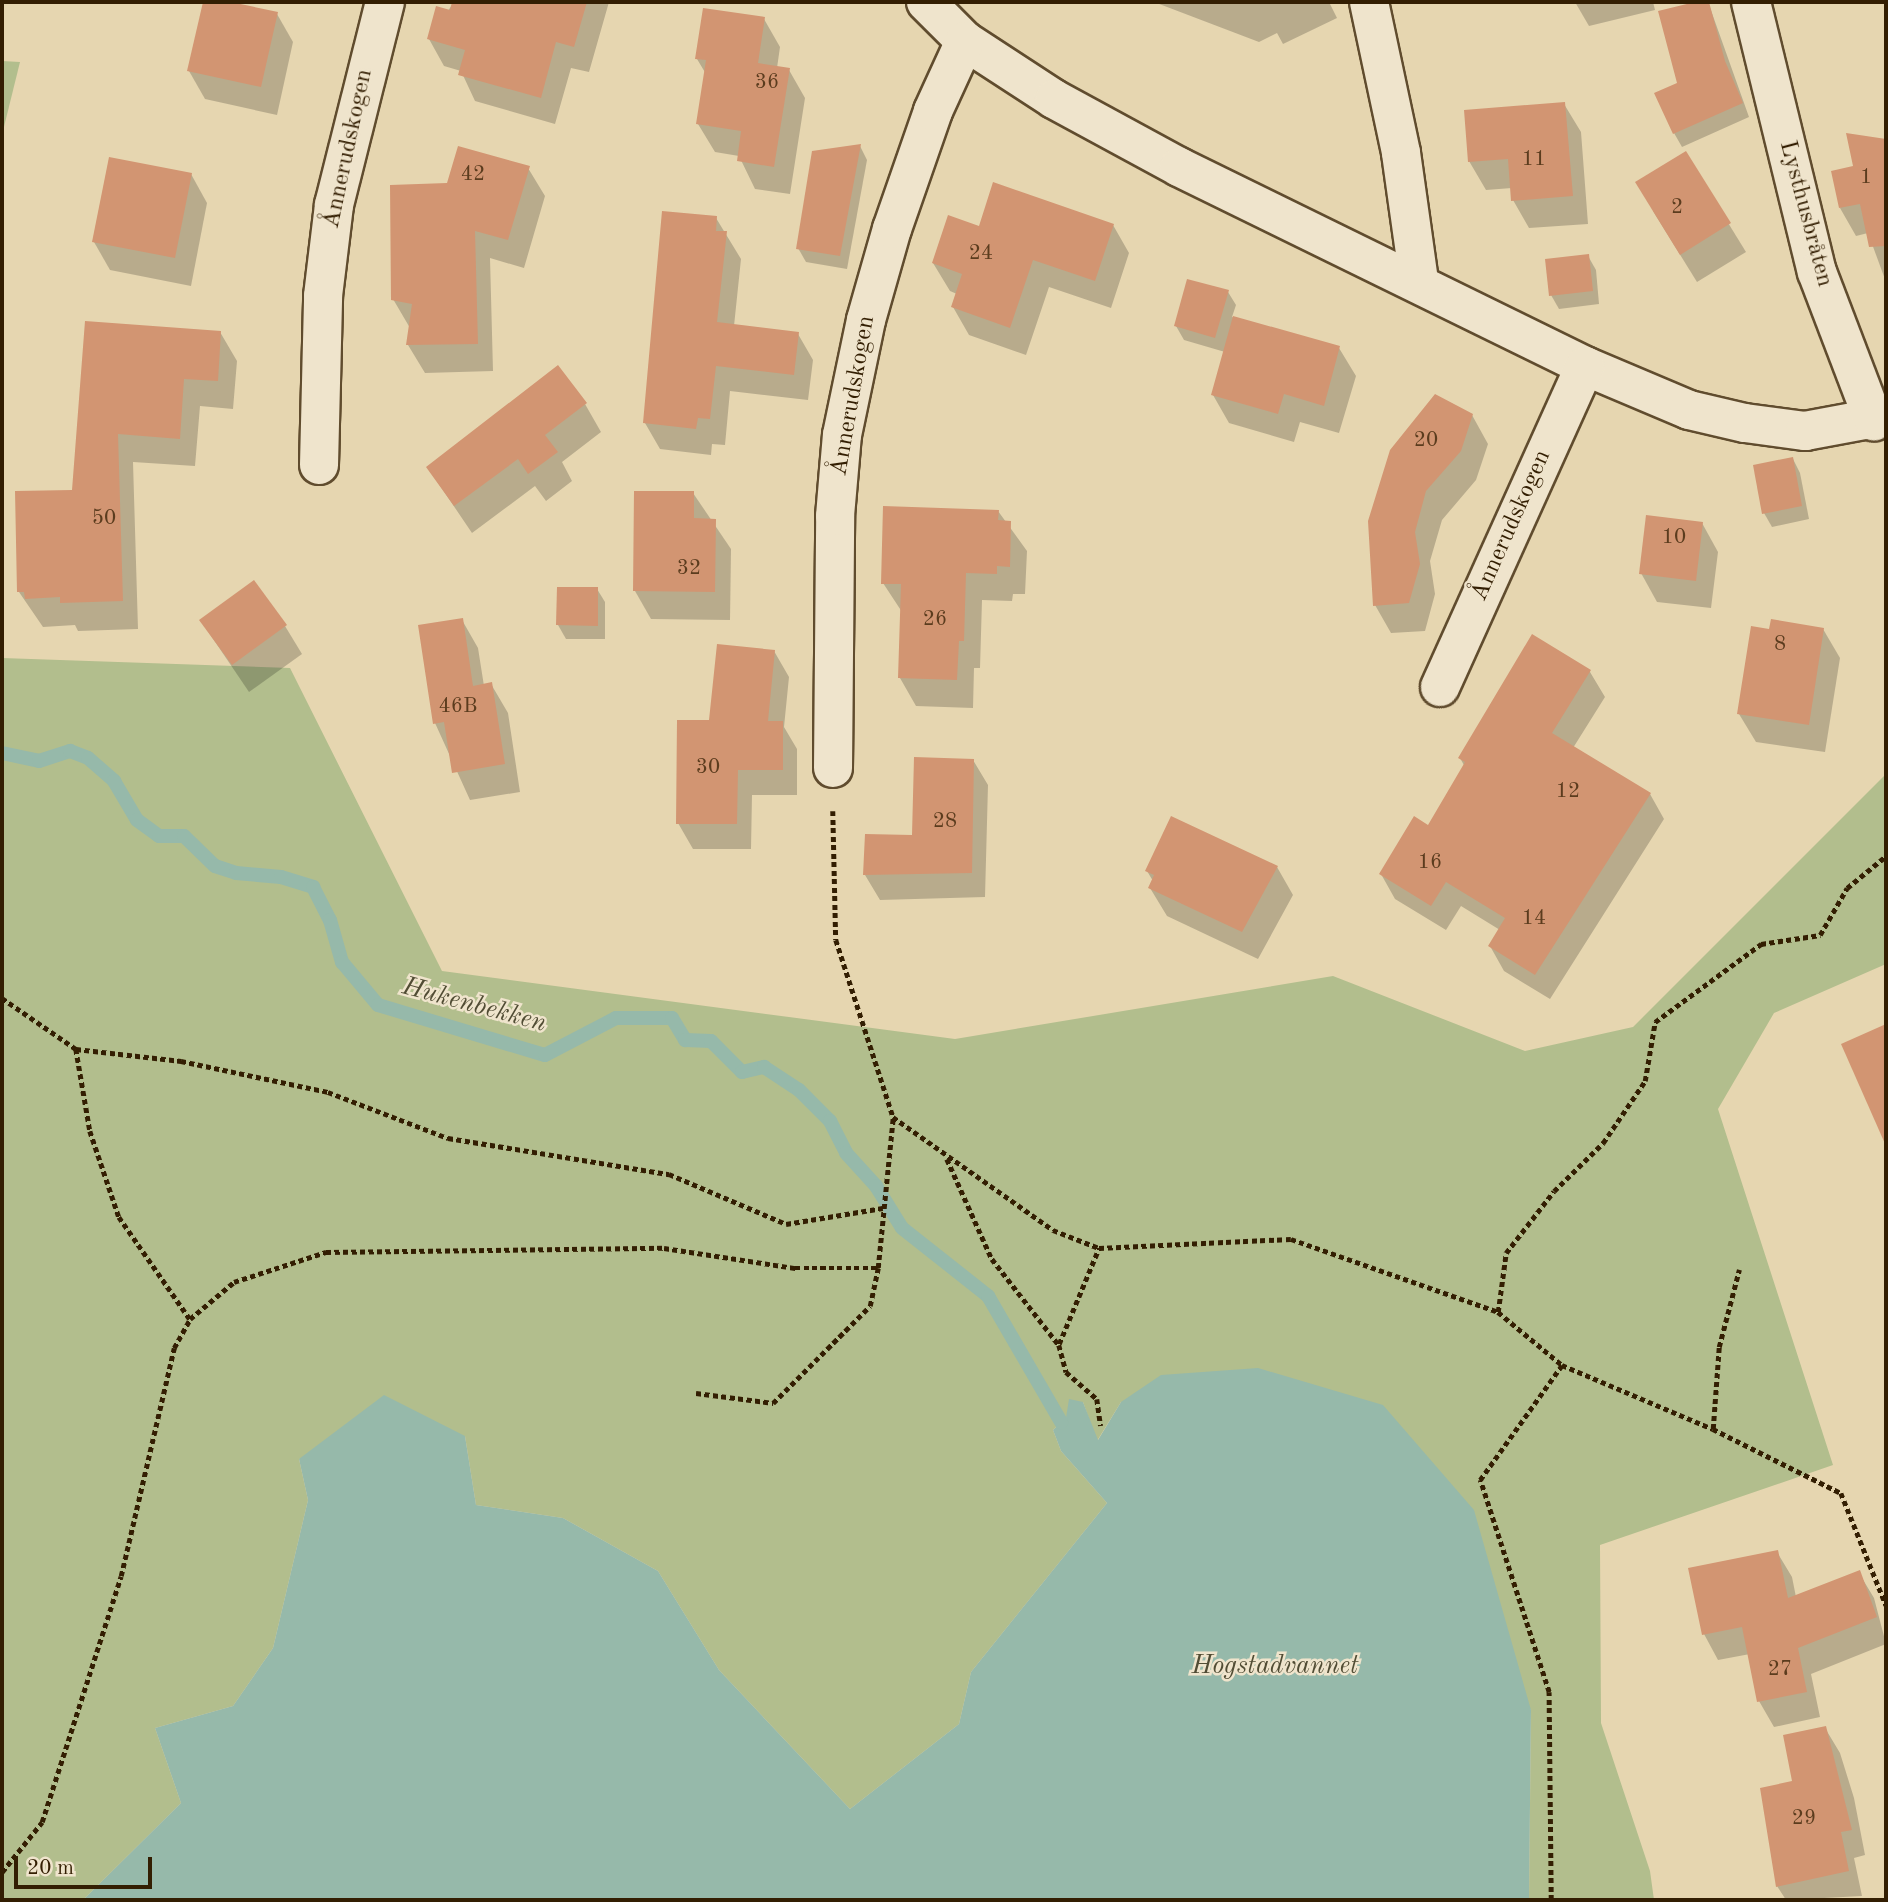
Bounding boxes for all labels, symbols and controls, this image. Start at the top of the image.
street label: Ånnerudskogen [318,67,380,231]
house number: 36 [755,70,779,96]
street label: Lysthusbråten [1772,138,1838,290]
house number: 11 [1522,147,1546,173]
house number: 42 [461,162,485,188]
house number: 1 [1860,165,1872,191]
house number: 2 [1671,195,1683,221]
house number: 24 [969,241,993,267]
street label: Ånnerudskogen [826,314,882,478]
house number: 20 [1414,428,1438,454]
street label: Ånnerudskogen [1466,446,1558,606]
house number: 50 [92,506,116,532]
house number: 10 [1662,525,1686,551]
house number: 32 [677,556,701,582]
house number: 26 [923,607,947,633]
house number: 8 [1774,632,1786,658]
house number: 46B [439,694,477,720]
house number: 30 [696,755,720,781]
house number: 12 [1556,779,1580,805]
house number: 28 [933,809,957,835]
house number: 16 [1418,850,1442,876]
house number: 14 [1522,906,1546,932]
water label: Hukenbekken [398,972,550,1040]
water label: Hogstadvannet [1191,1651,1359,1683]
house number: 27 [1768,1657,1792,1683]
house number: 29 [1792,1806,1816,1832]
scale bar [18,1842,156,1886]
text: 20 m [27,1858,74,1879]

